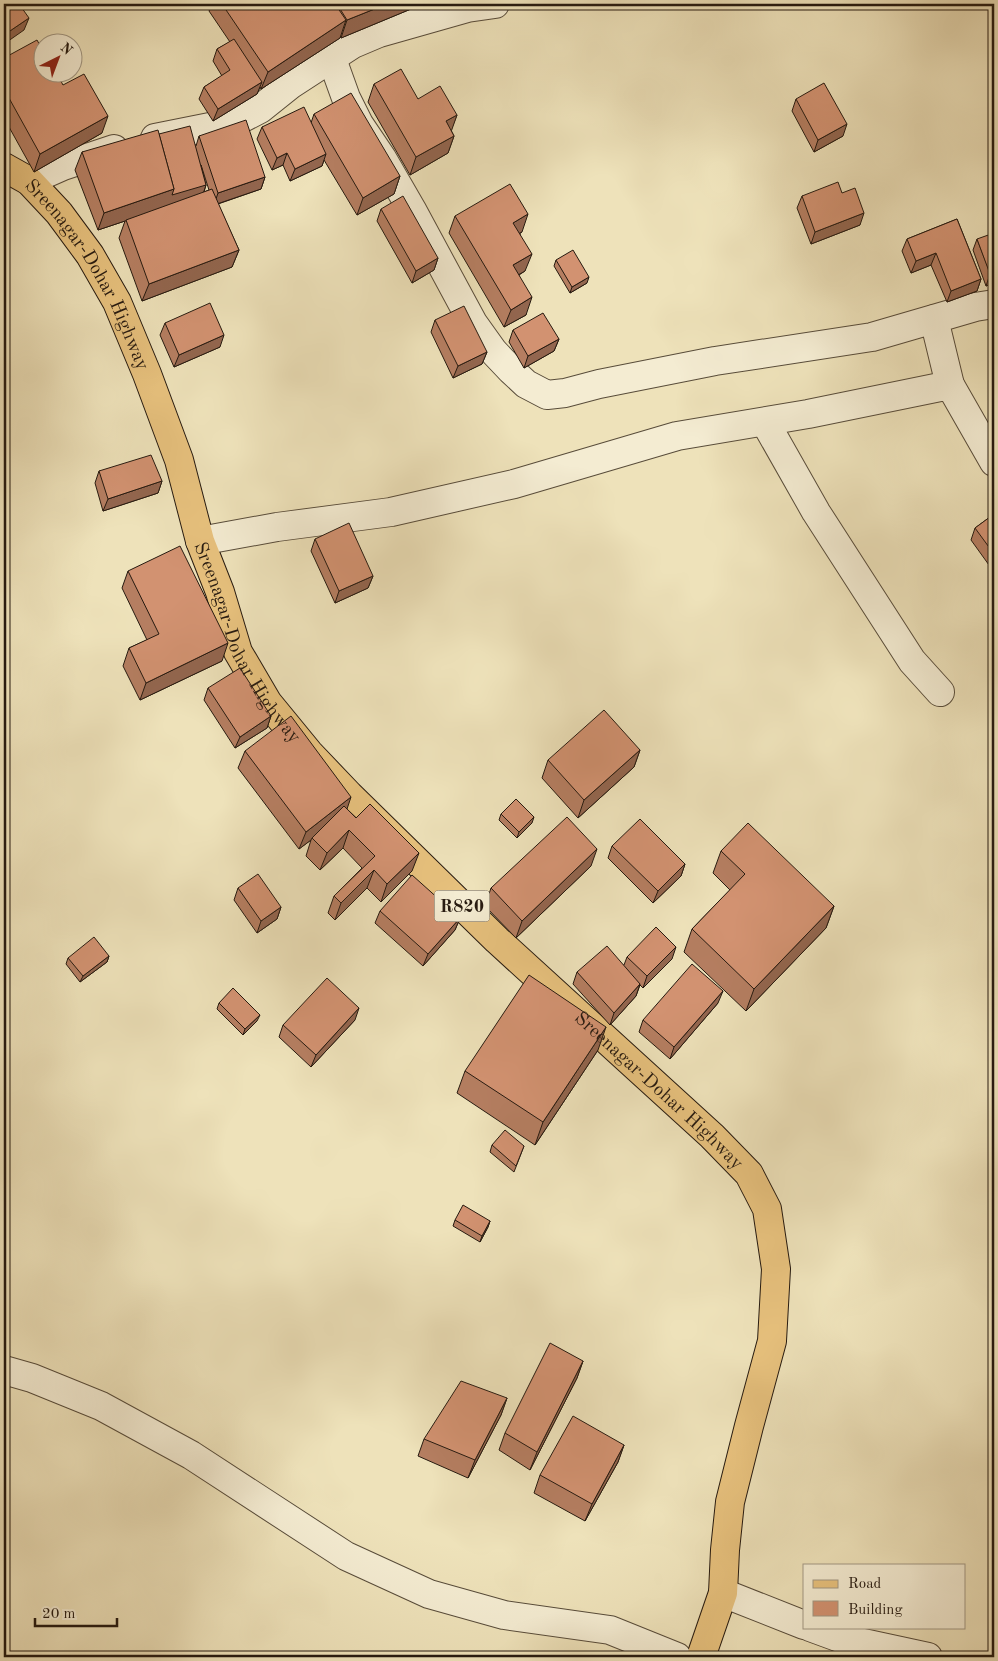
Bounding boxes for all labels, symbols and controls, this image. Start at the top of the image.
north arrow [32,32,82,82]
text: N [57,40,75,58]
street label: Sreenagar-Dohar Highway [20,176,151,373]
street label: Sreenagar-Dohar Highway [189,540,303,747]
road number: R820 [434,890,490,921]
street label: Sreenagar-Dohar Highway [570,1009,746,1174]
legend [803,1564,966,1628]
text: Road [848,1577,882,1592]
scale bar [35,1596,118,1628]
text: Building [848,1603,903,1618]
text: 20 m [42,1607,76,1622]

